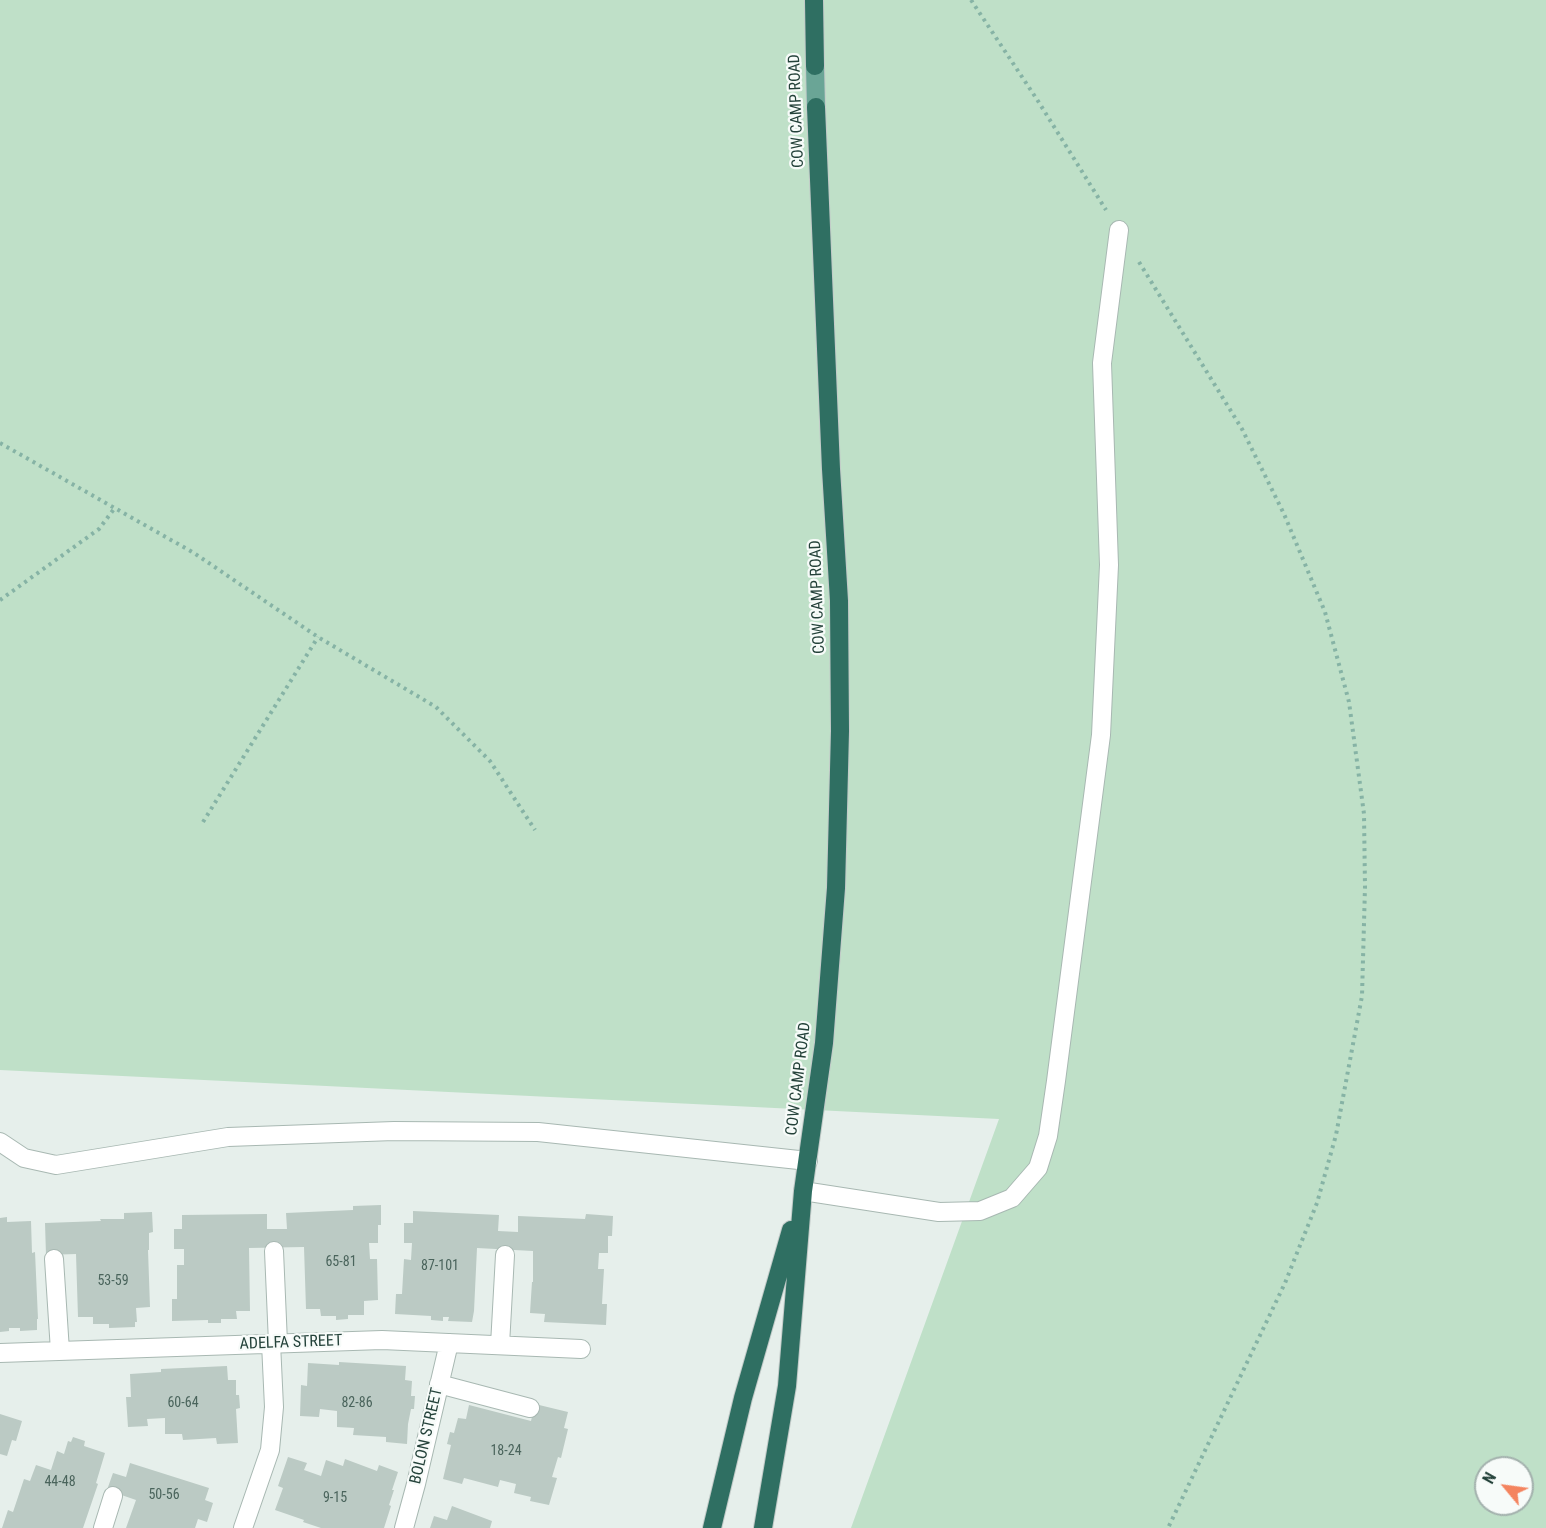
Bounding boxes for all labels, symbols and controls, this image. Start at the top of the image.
street label: COW CAMP ROAD [785,54,809,168]
street label: COW CAMP ROAD [806,540,830,654]
street label: COW CAMP ROAD [783,1021,815,1137]
house number: 65-81 [325,1254,357,1270]
house number: 87-101 [421,1258,459,1274]
house number: 53-59 [97,1273,129,1289]
street label: ADELFA STREET [239,1332,343,1354]
street label: BOLON STREET [407,1386,447,1486]
house number: 60-64 [167,1395,199,1411]
house number: 82-86 [341,1395,373,1411]
house number: 18-24 [490,1443,522,1459]
north arrow [1474,1456,1534,1516]
text: N [1479,1469,1500,1487]
house number: 44-48 [44,1474,76,1490]
house number: 50-56 [148,1487,180,1503]
house number: 9-15 [323,1490,347,1506]

